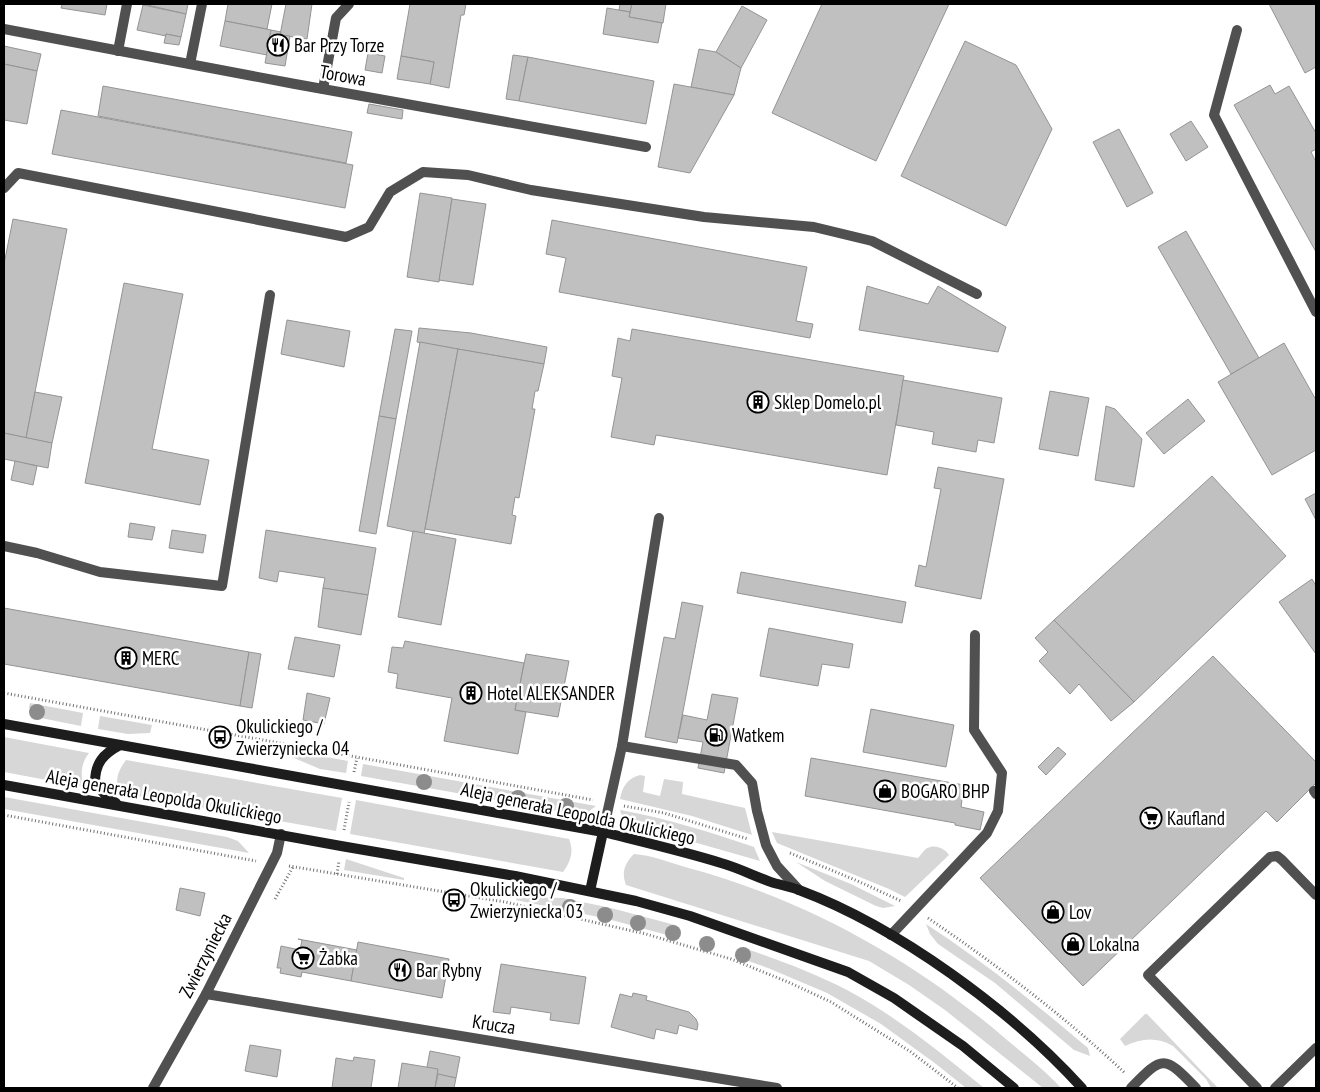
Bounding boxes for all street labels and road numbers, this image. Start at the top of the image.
street label: Torowa [318,59,368,91]
street label: Aleja generała Leopolda Okulickiego [44,763,284,829]
street label: Aleja generała Leopolda Okulickiego [459,776,697,850]
street label: Zwierzyniecka [173,909,237,1001]
street label: Krucza [471,1009,517,1039]

